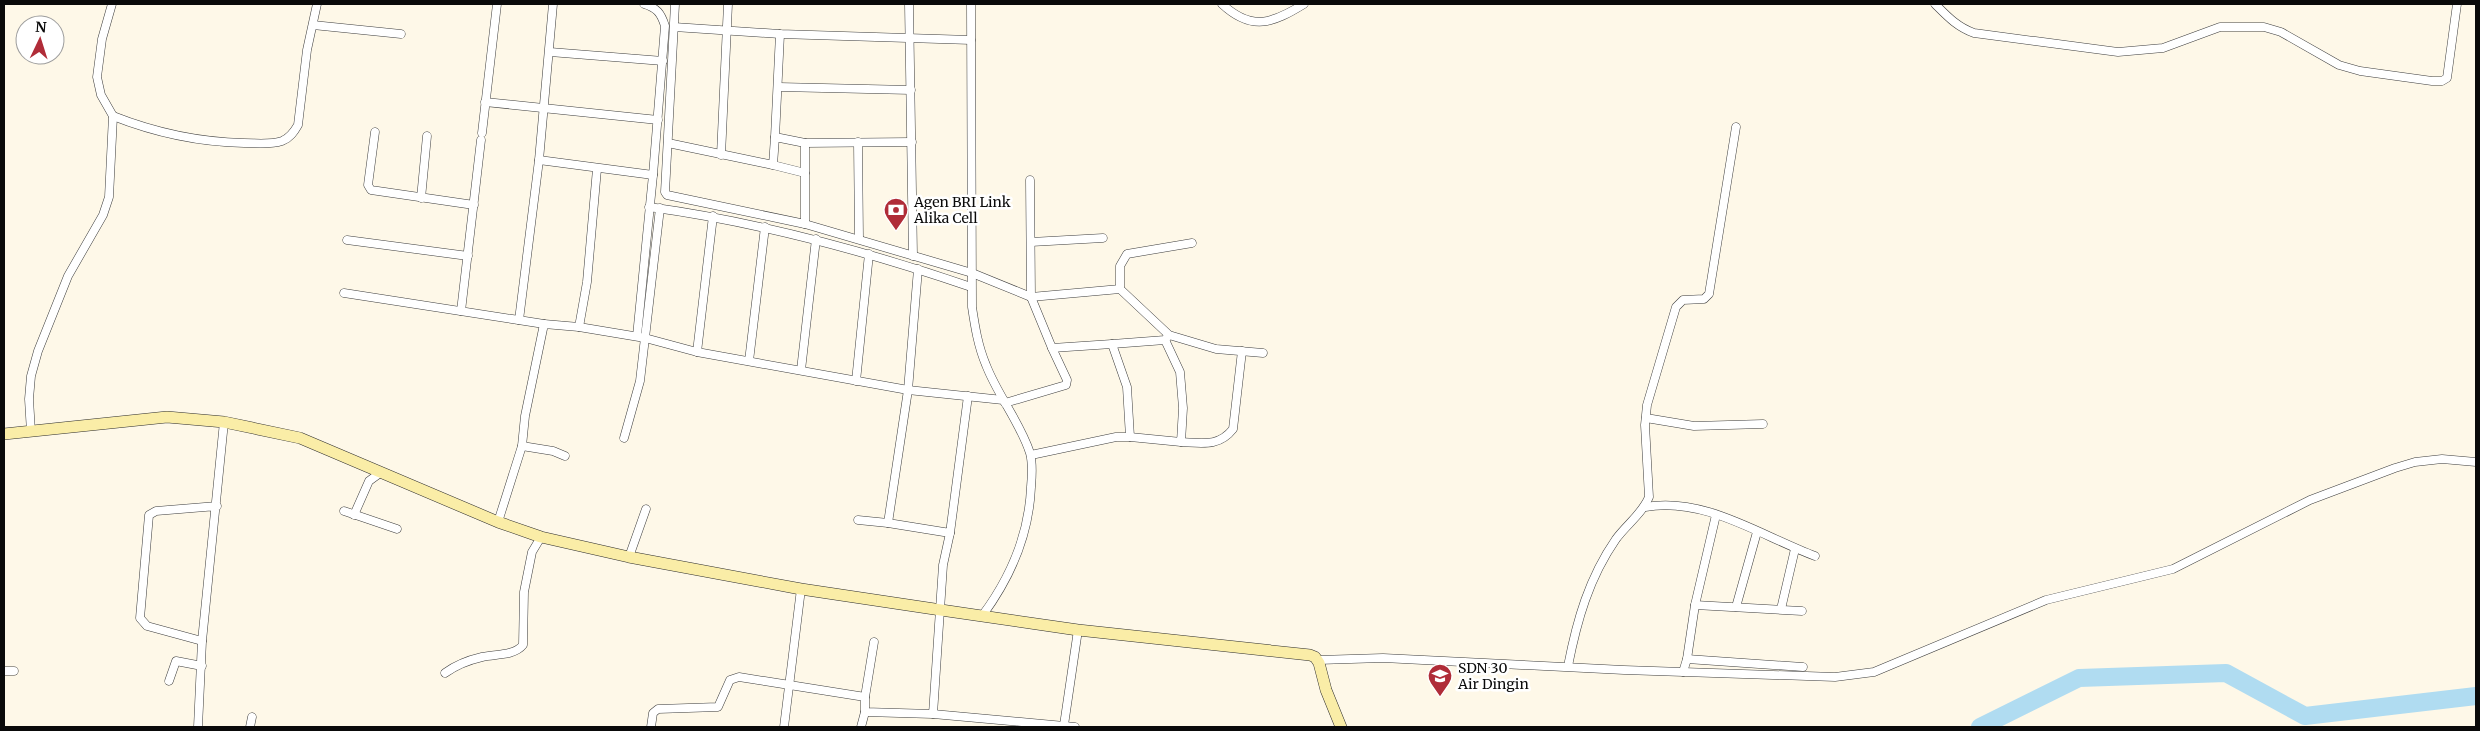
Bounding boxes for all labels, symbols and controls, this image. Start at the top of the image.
north arrow [15,15,65,65]
text: N [35,18,47,36]
place label: Agen BRI Link Alika Cell [913,193,1011,227]
bank icon: Agen BRI Link Alika Cell [883,197,909,231]
place label: SDN 30 Air Dingin [1457,659,1529,693]
school or university icon: SDN 30 Air Dingin [1427,663,1453,697]

